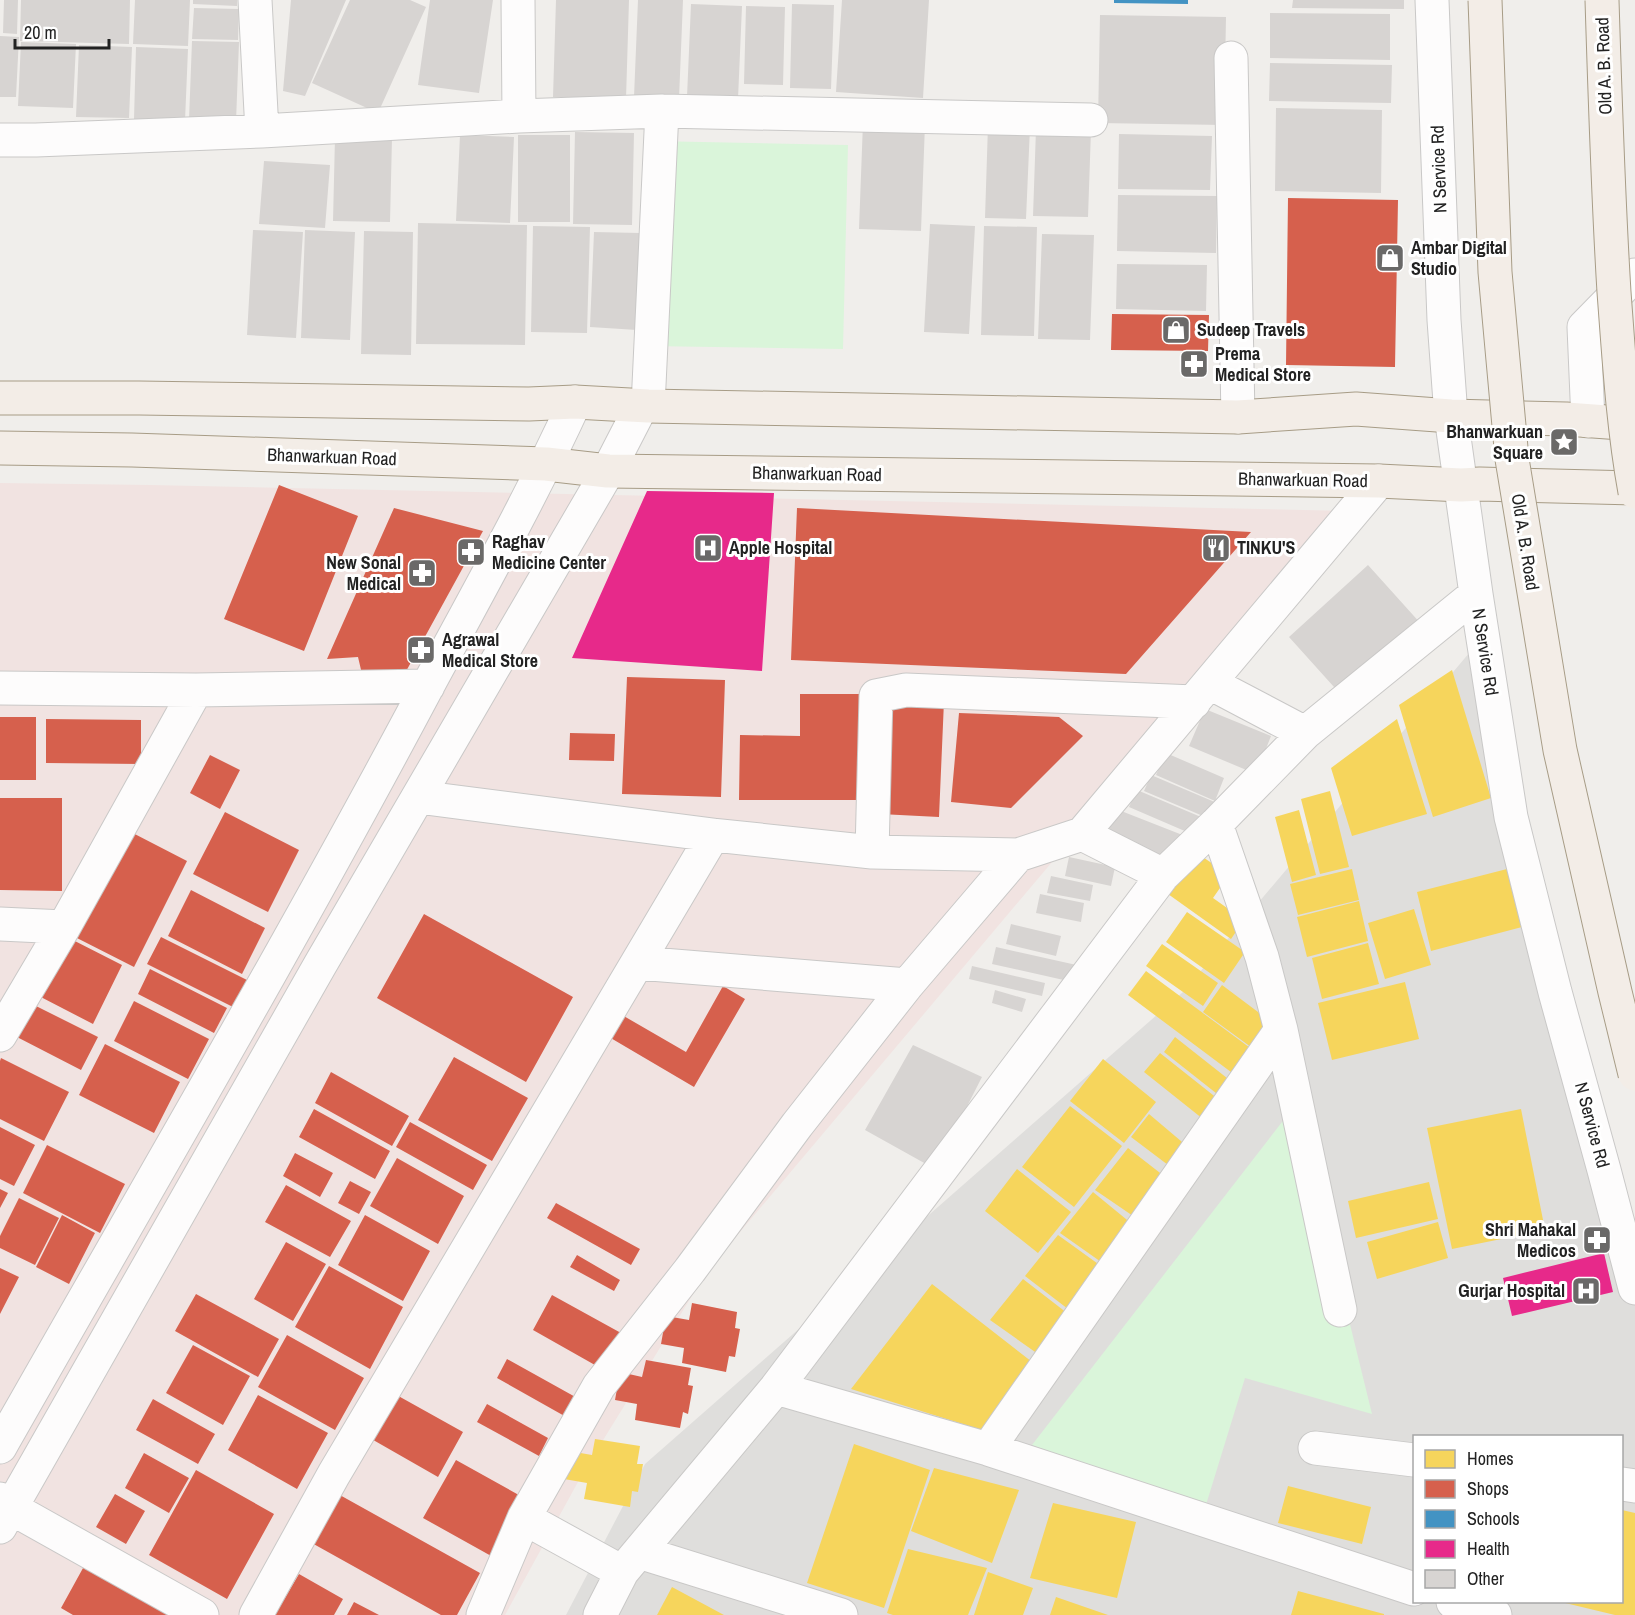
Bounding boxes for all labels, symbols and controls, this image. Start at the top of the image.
scale bar [15,12,110,50]
street label: Old A. B. Road [1589,17,1618,115]
text: 20 m [24,20,57,45]
street label: N Service Rd [1424,125,1453,213]
place label: Ambar Digital Studio [1411,235,1507,281]
shop icon: Ambar Digital Studio [1374,242,1406,274]
shop icon: Sudeep Travels [1160,314,1192,346]
place label: Sudeep Travels [1197,317,1305,342]
place label: Prema Medical Store [1215,341,1311,387]
pharmacy icon: Prema Medical Store [1178,348,1210,380]
place label: Bhanwarkuan Square [1446,419,1543,465]
place icon: Bhanwarkuan Square [1548,426,1580,458]
street label: Bhanwarkuan Road [267,442,397,471]
street label: Bhanwarkuan Road [752,460,882,487]
street label: Bhanwarkuan Road [1238,466,1368,493]
street label: Old A. B. Road [1506,492,1545,592]
place label: Raghav Medicine Center [492,529,606,575]
hospital icon: Apple Hospital [692,532,724,564]
restaurant icon: TINKU'S [1200,532,1232,564]
place label: Apple Hospital [729,535,832,560]
place label: TINKU'S [1237,535,1296,560]
pharmacy icon: Raghav Medicine Center [455,536,487,568]
place label: New Sonal Medical [326,550,401,596]
pharmacy icon: New Sonal Medical [406,557,438,589]
street label: N Service Rd [1466,607,1505,697]
place label: Agrawal Medical Store [442,627,538,673]
pharmacy icon: Agrawal Medical Store [405,634,437,666]
street label: N Service Rd [1569,1079,1616,1171]
place label: Shri Mahakal Medicos [1485,1217,1576,1263]
pharmacy icon: Shri Mahakal Medicos [1581,1224,1613,1256]
hospital icon: Gurjar Hospital [1570,1275,1602,1307]
place label: Gurjar Hospital [1458,1278,1565,1303]
legend [1413,1435,1623,1603]
text: Homes [1467,1446,1514,1471]
text: Shops [1467,1476,1509,1501]
text: Schools [1467,1506,1520,1531]
text: Health [1467,1536,1510,1561]
text: Other [1467,1566,1504,1591]

